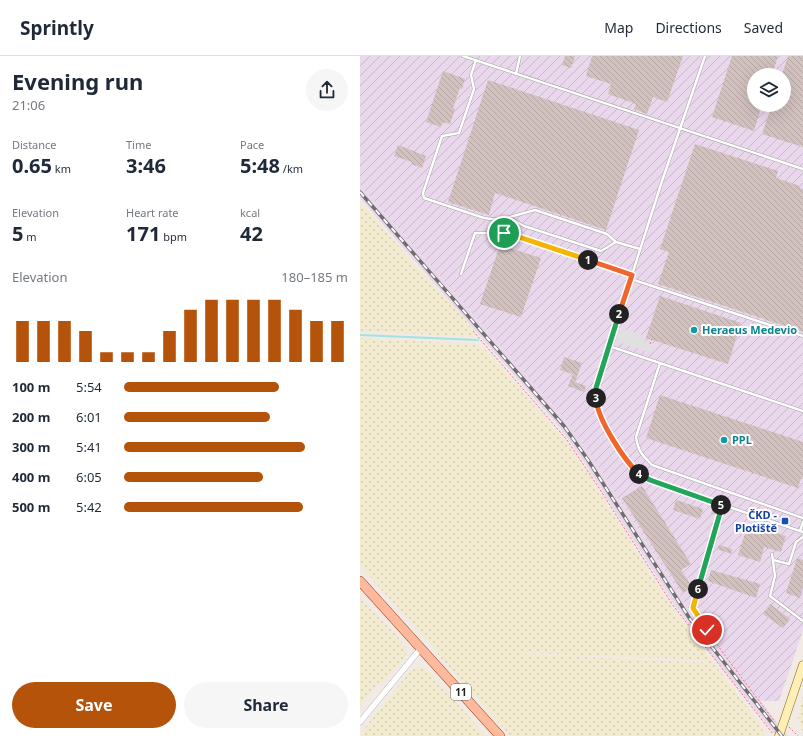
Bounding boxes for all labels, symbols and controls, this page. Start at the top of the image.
text: Sprintly [20,15,94,41]
text: Map [604,18,633,37]
text: Directions [655,18,722,37]
text: Saved [744,18,783,37]
text: Evening run [12,66,143,96]
map controls [747,68,791,112]
button: layers [747,68,791,112]
button: share [306,69,348,111]
text: 21:06 [12,96,45,114]
text: Distance [12,137,57,152]
text: Time [126,137,151,152]
text: Pace [240,137,264,152]
text: 0.65 [12,152,52,179]
text: 3:46 [126,152,166,179]
text: 5:48 [240,152,280,179]
text: km [52,161,71,176]
text: /km [280,161,303,176]
text: Elevation [12,205,59,220]
text: Heart rate [126,205,179,220]
text: kcal [240,205,260,220]
pin [487,216,521,250]
text: 5 [12,220,23,247]
text: 171 [126,220,160,247]
text: 42 [240,220,263,247]
icon: arrive [493,222,515,244]
text: m [23,229,37,244]
text: bpm [160,229,187,244]
pin: 1 [578,250,598,270]
text: 1 [585,252,591,267]
text: Elevation [12,268,68,286]
text: 180–185 m [281,268,348,286]
pin: 2 [609,304,629,324]
text: 2 [616,306,622,321]
place label: Heraeus Medevio [702,322,797,337]
marker: Heraeus Medevio [689,325,699,335]
text: 100 m [12,378,50,396]
text: 5:54 [76,378,102,396]
pin: 3 [586,388,606,408]
text: 3 [593,390,599,405]
text: 200 m [12,408,50,426]
text: 6:01 [76,408,102,426]
place label: PPL [732,432,752,447]
marker: PPL [719,435,729,445]
text: 300 m [12,438,50,456]
text: 5:41 [76,438,102,456]
pin: 4 [629,464,649,484]
text: 4 [636,466,642,481]
text: 400 m [12,468,50,486]
text: 6:05 [76,468,102,486]
pin: 5 [711,495,731,515]
text: 5 [718,497,724,512]
text: 500 m [12,498,50,516]
text: 5:42 [76,498,102,516]
place label: ČKD - Plotiště [735,507,777,535]
marker: ČKD - Plotiště [780,516,790,526]
pin: 6 [688,579,708,599]
text: 6 [695,581,701,596]
pin [690,613,724,647]
icon: check [696,619,718,641]
button: Save [12,682,176,728]
button: Share [184,682,348,728]
road number: 11 [451,684,471,700]

